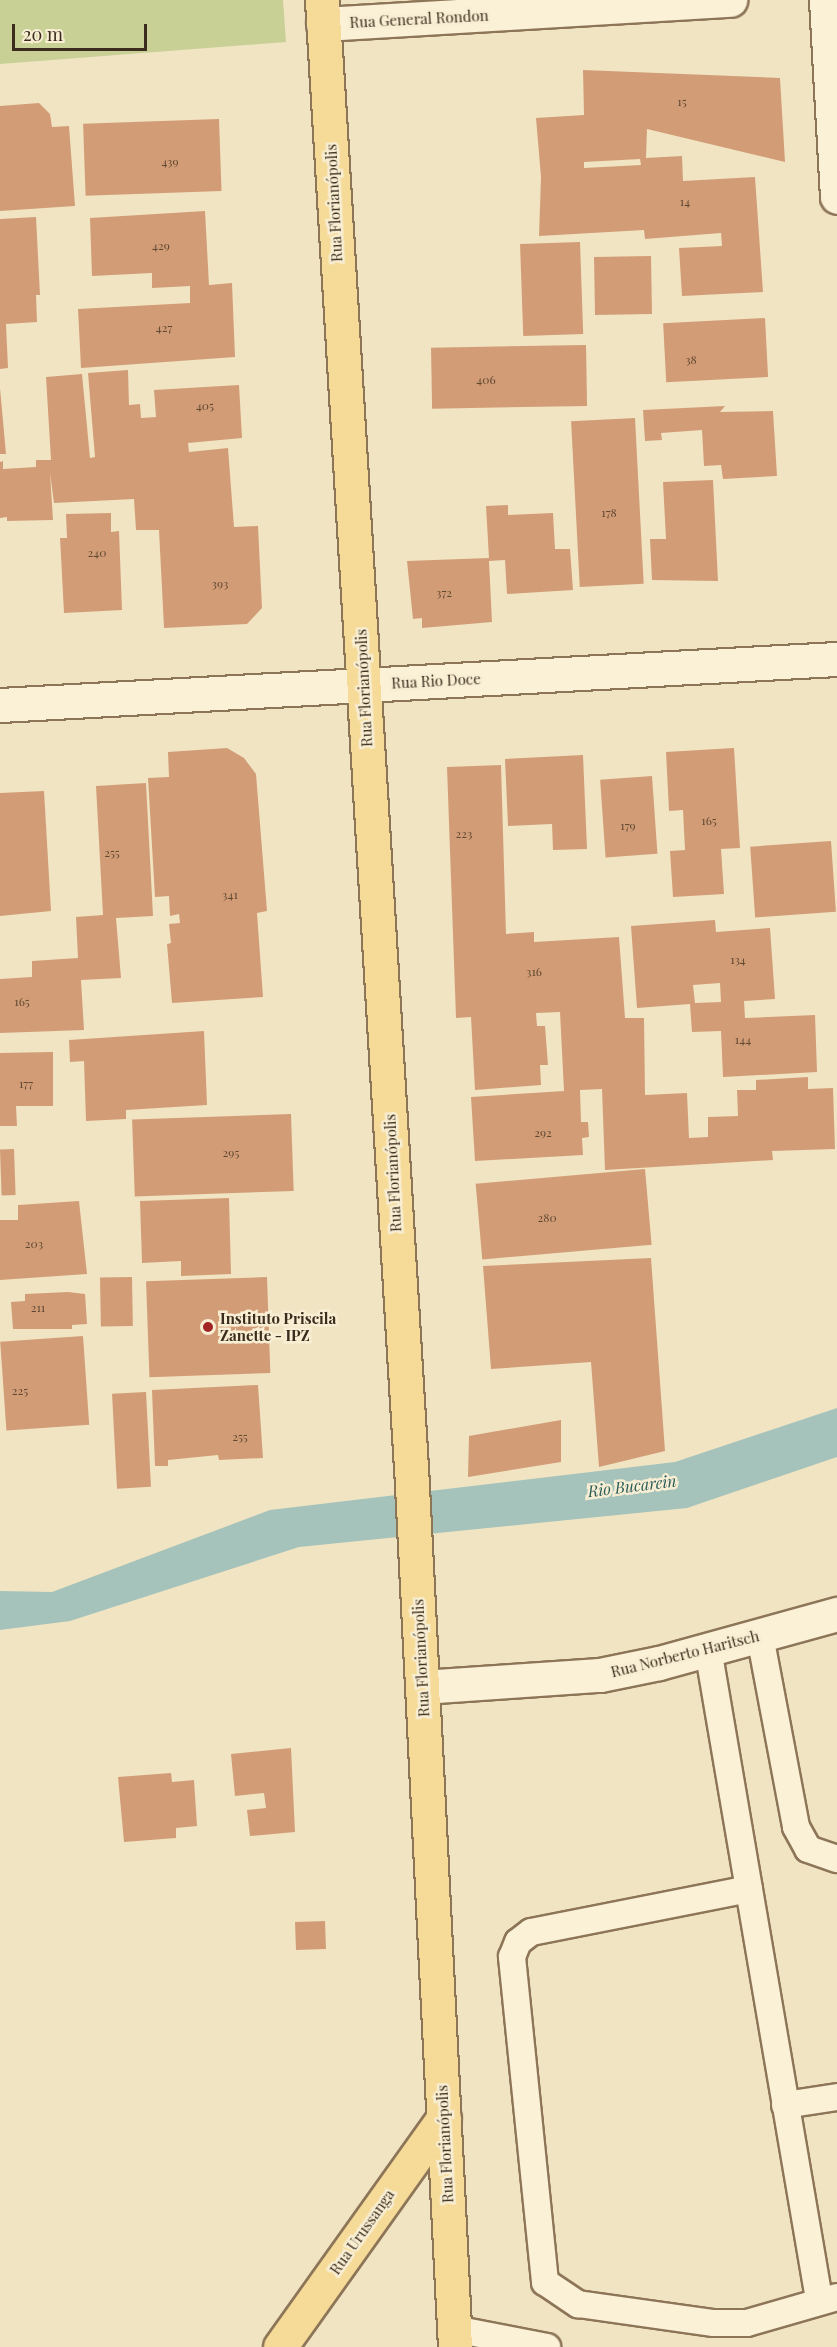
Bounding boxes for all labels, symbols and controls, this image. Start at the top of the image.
street label: Rua General Rondon [349,6,489,32]
scale bar [15,12,150,50]
text: 20 m [23,22,63,46]
house number: 15 [677,95,687,109]
street label: Rua Florianópolis [322,143,346,263]
house number: 439 [161,155,179,169]
house number: 14 [680,195,690,209]
house number: 429 [152,239,170,253]
house number: 427 [156,321,172,335]
house number: 38 [685,353,697,367]
house number: 406 [476,373,496,387]
house number: 405 [196,399,214,413]
house number: 178 [601,506,617,520]
house number: 240 [88,546,106,560]
house number: 393 [212,577,228,591]
house number: 372 [436,586,452,600]
street label: Rua Florianópolis [352,628,376,748]
street label: Rua Rio Doce [391,670,481,692]
house number: 165 [701,814,717,828]
house number: 179 [620,819,636,833]
house number: 223 [456,827,472,841]
house number: 255 [104,846,120,860]
house number: 341 [222,888,238,902]
house number: 134 [730,953,746,967]
house number: 316 [526,965,542,979]
house number: 165 [14,995,30,1009]
house number: 144 [735,1033,751,1047]
house number: 177 [19,1077,33,1091]
street label: Rua Florianópolis [381,1113,405,1233]
house number: 292 [534,1126,552,1140]
house number: 295 [223,1146,239,1160]
house number: 280 [537,1211,557,1225]
house number: 203 [25,1237,43,1251]
house number: 211 [31,1301,45,1315]
place label: Instituto Priscila Zanette - IPZ [220,1309,336,1344]
marker: Instituto Priscila Zanette - IPZ [201,1320,215,1334]
house number: 225 [12,1384,28,1398]
house number: 255 [232,1430,248,1444]
water label: Rio Bucarein [587,1471,677,1501]
street label: Rua Florianópolis [409,1598,433,1718]
street label: Rua Norberto Haritsch [609,1627,761,1681]
street label: Rua Florianópolis [433,2084,457,2204]
street label: Rua Urussanga [326,2186,398,2278]

